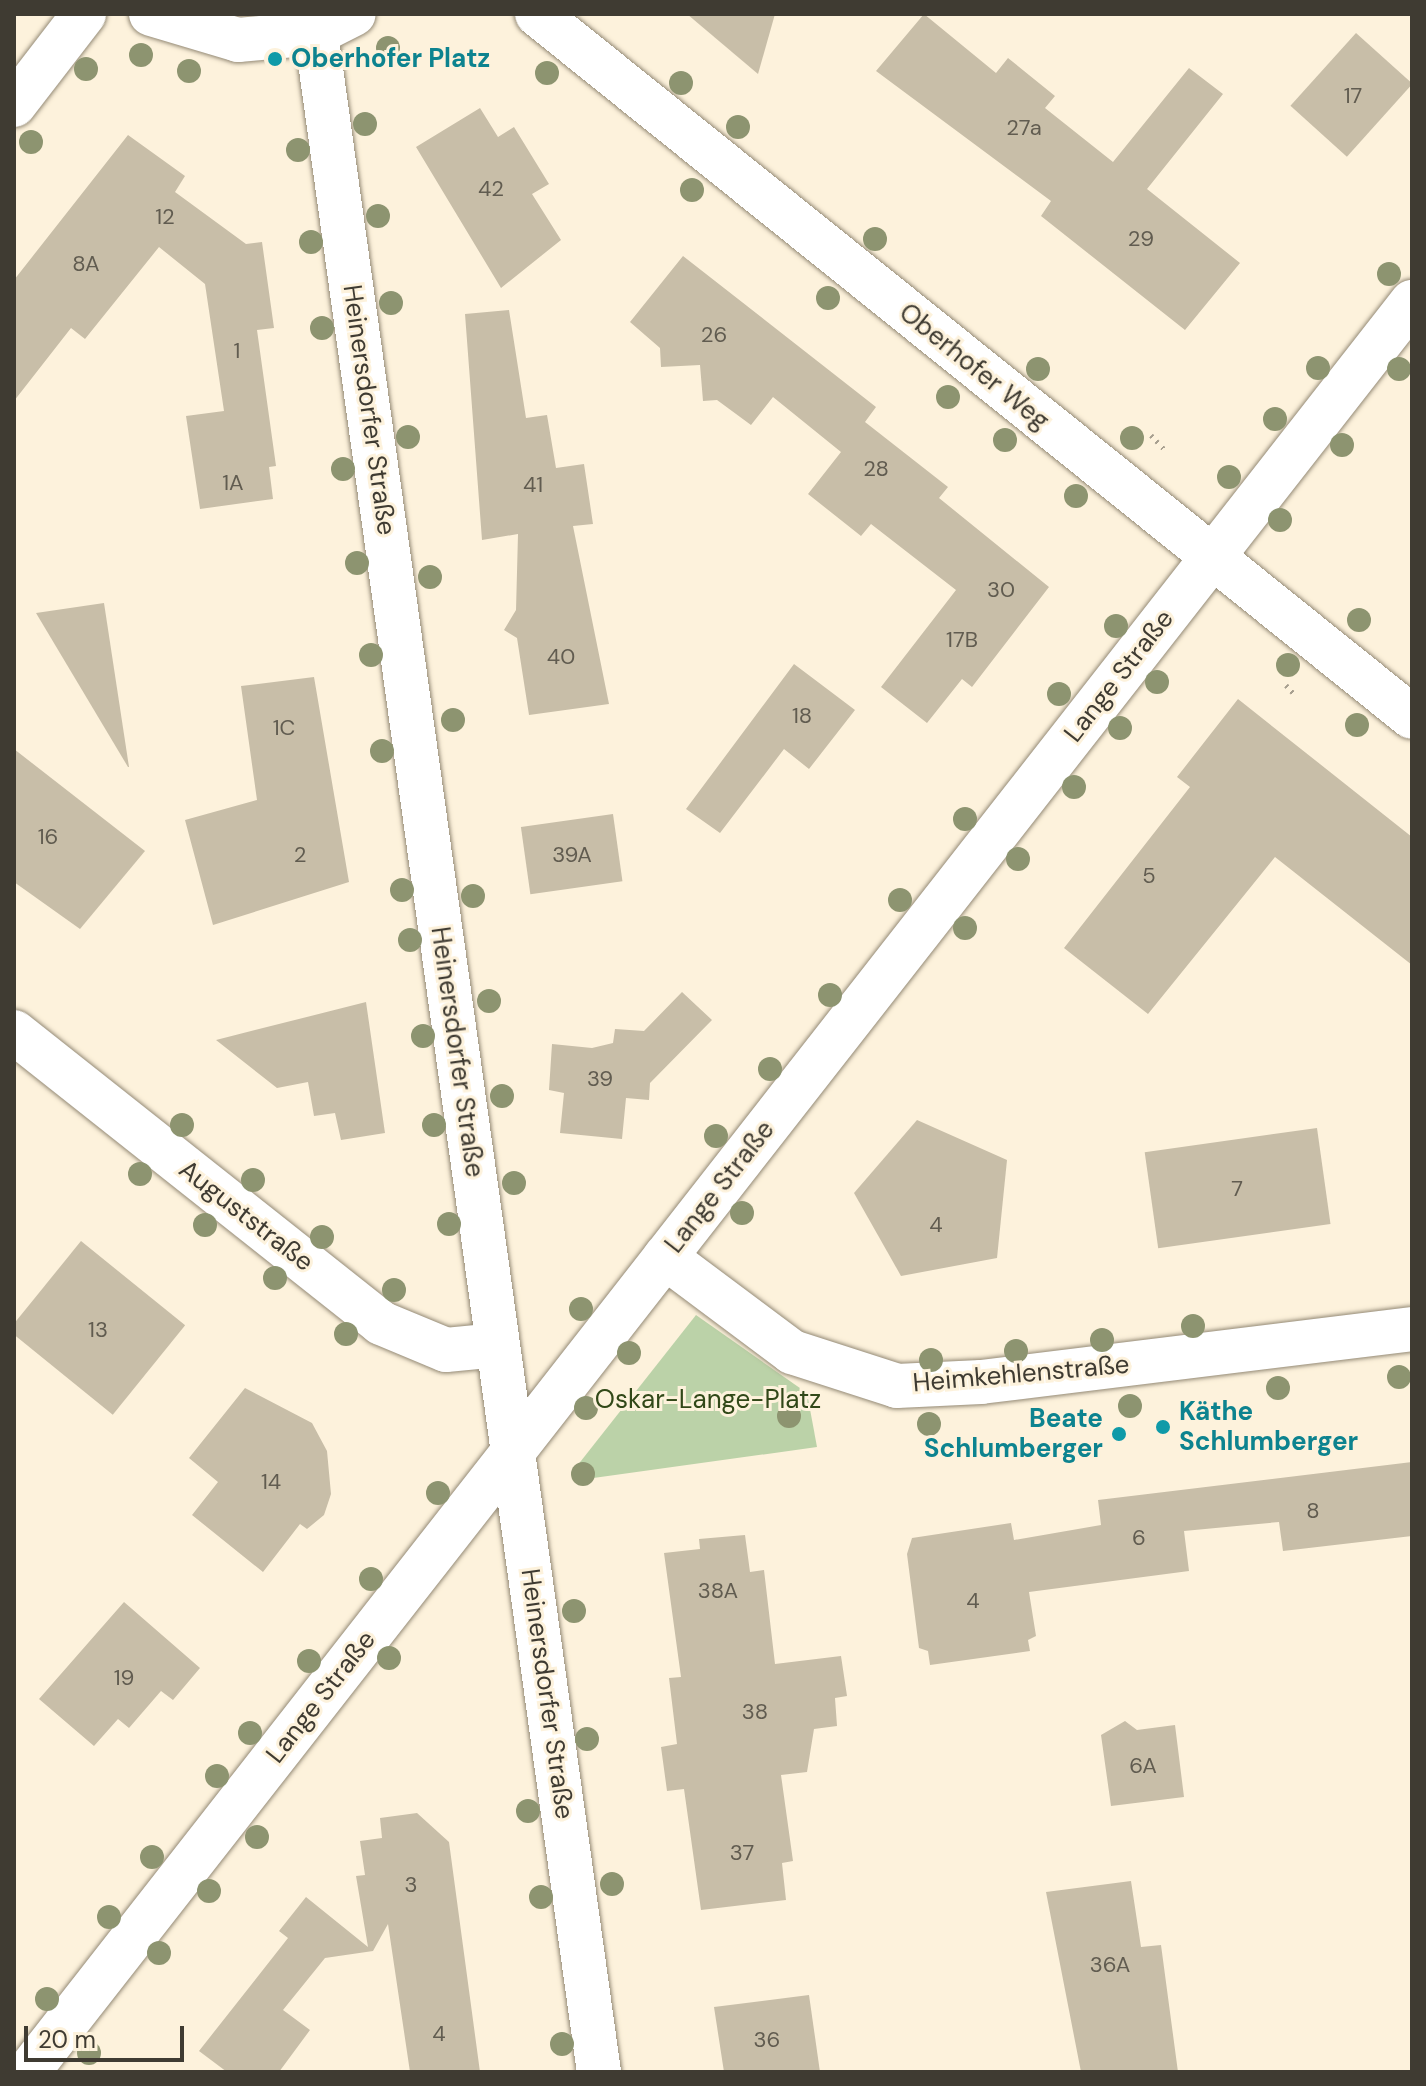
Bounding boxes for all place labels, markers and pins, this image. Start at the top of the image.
place label: Oberhofer Platz [291,43,490,75]
marker: Oberhofer Platz [266,50,284,68]
place label: Käthe Schlumberger [1179,1396,1358,1458]
place label: Beate Schlumberger [924,1403,1103,1464]
marker: Käthe Schlumberger [1154,1418,1172,1436]
marker: Beate Schlumberger [1110,1425,1128,1443]

